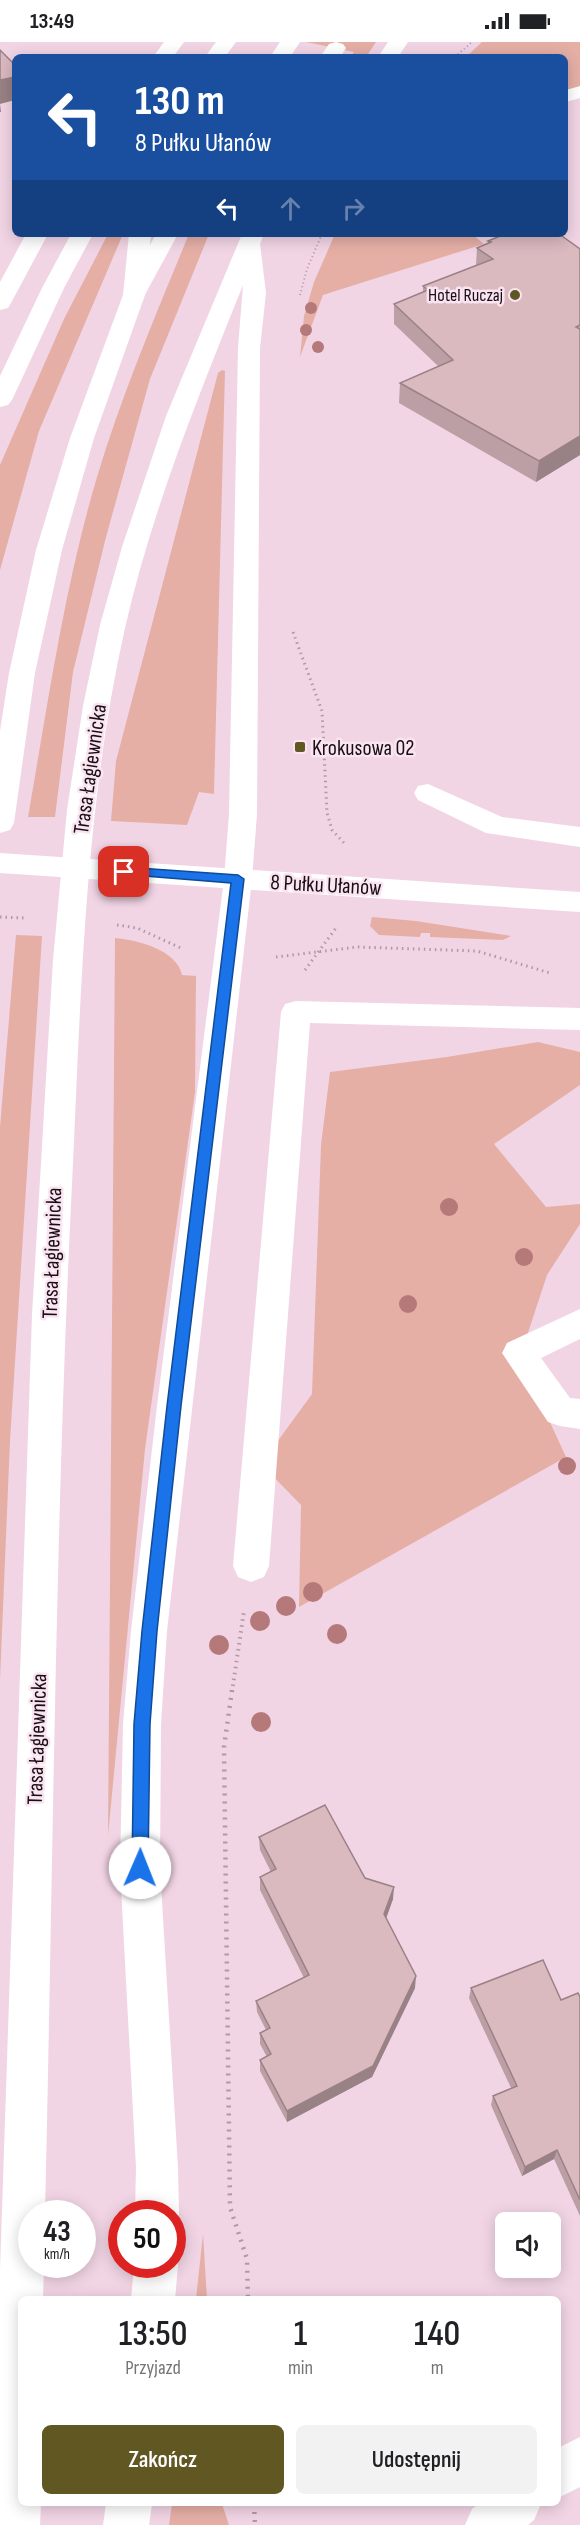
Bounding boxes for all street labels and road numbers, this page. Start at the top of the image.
street label: Trasa Łagiewnicka [68,702,113,836]
street label: 8 Pułku Ułanów [270,869,382,902]
street label: Trasa Łagiewnicka [37,1187,68,1319]
street label: Trasa Łagiewnicka [22,1673,53,1805]

